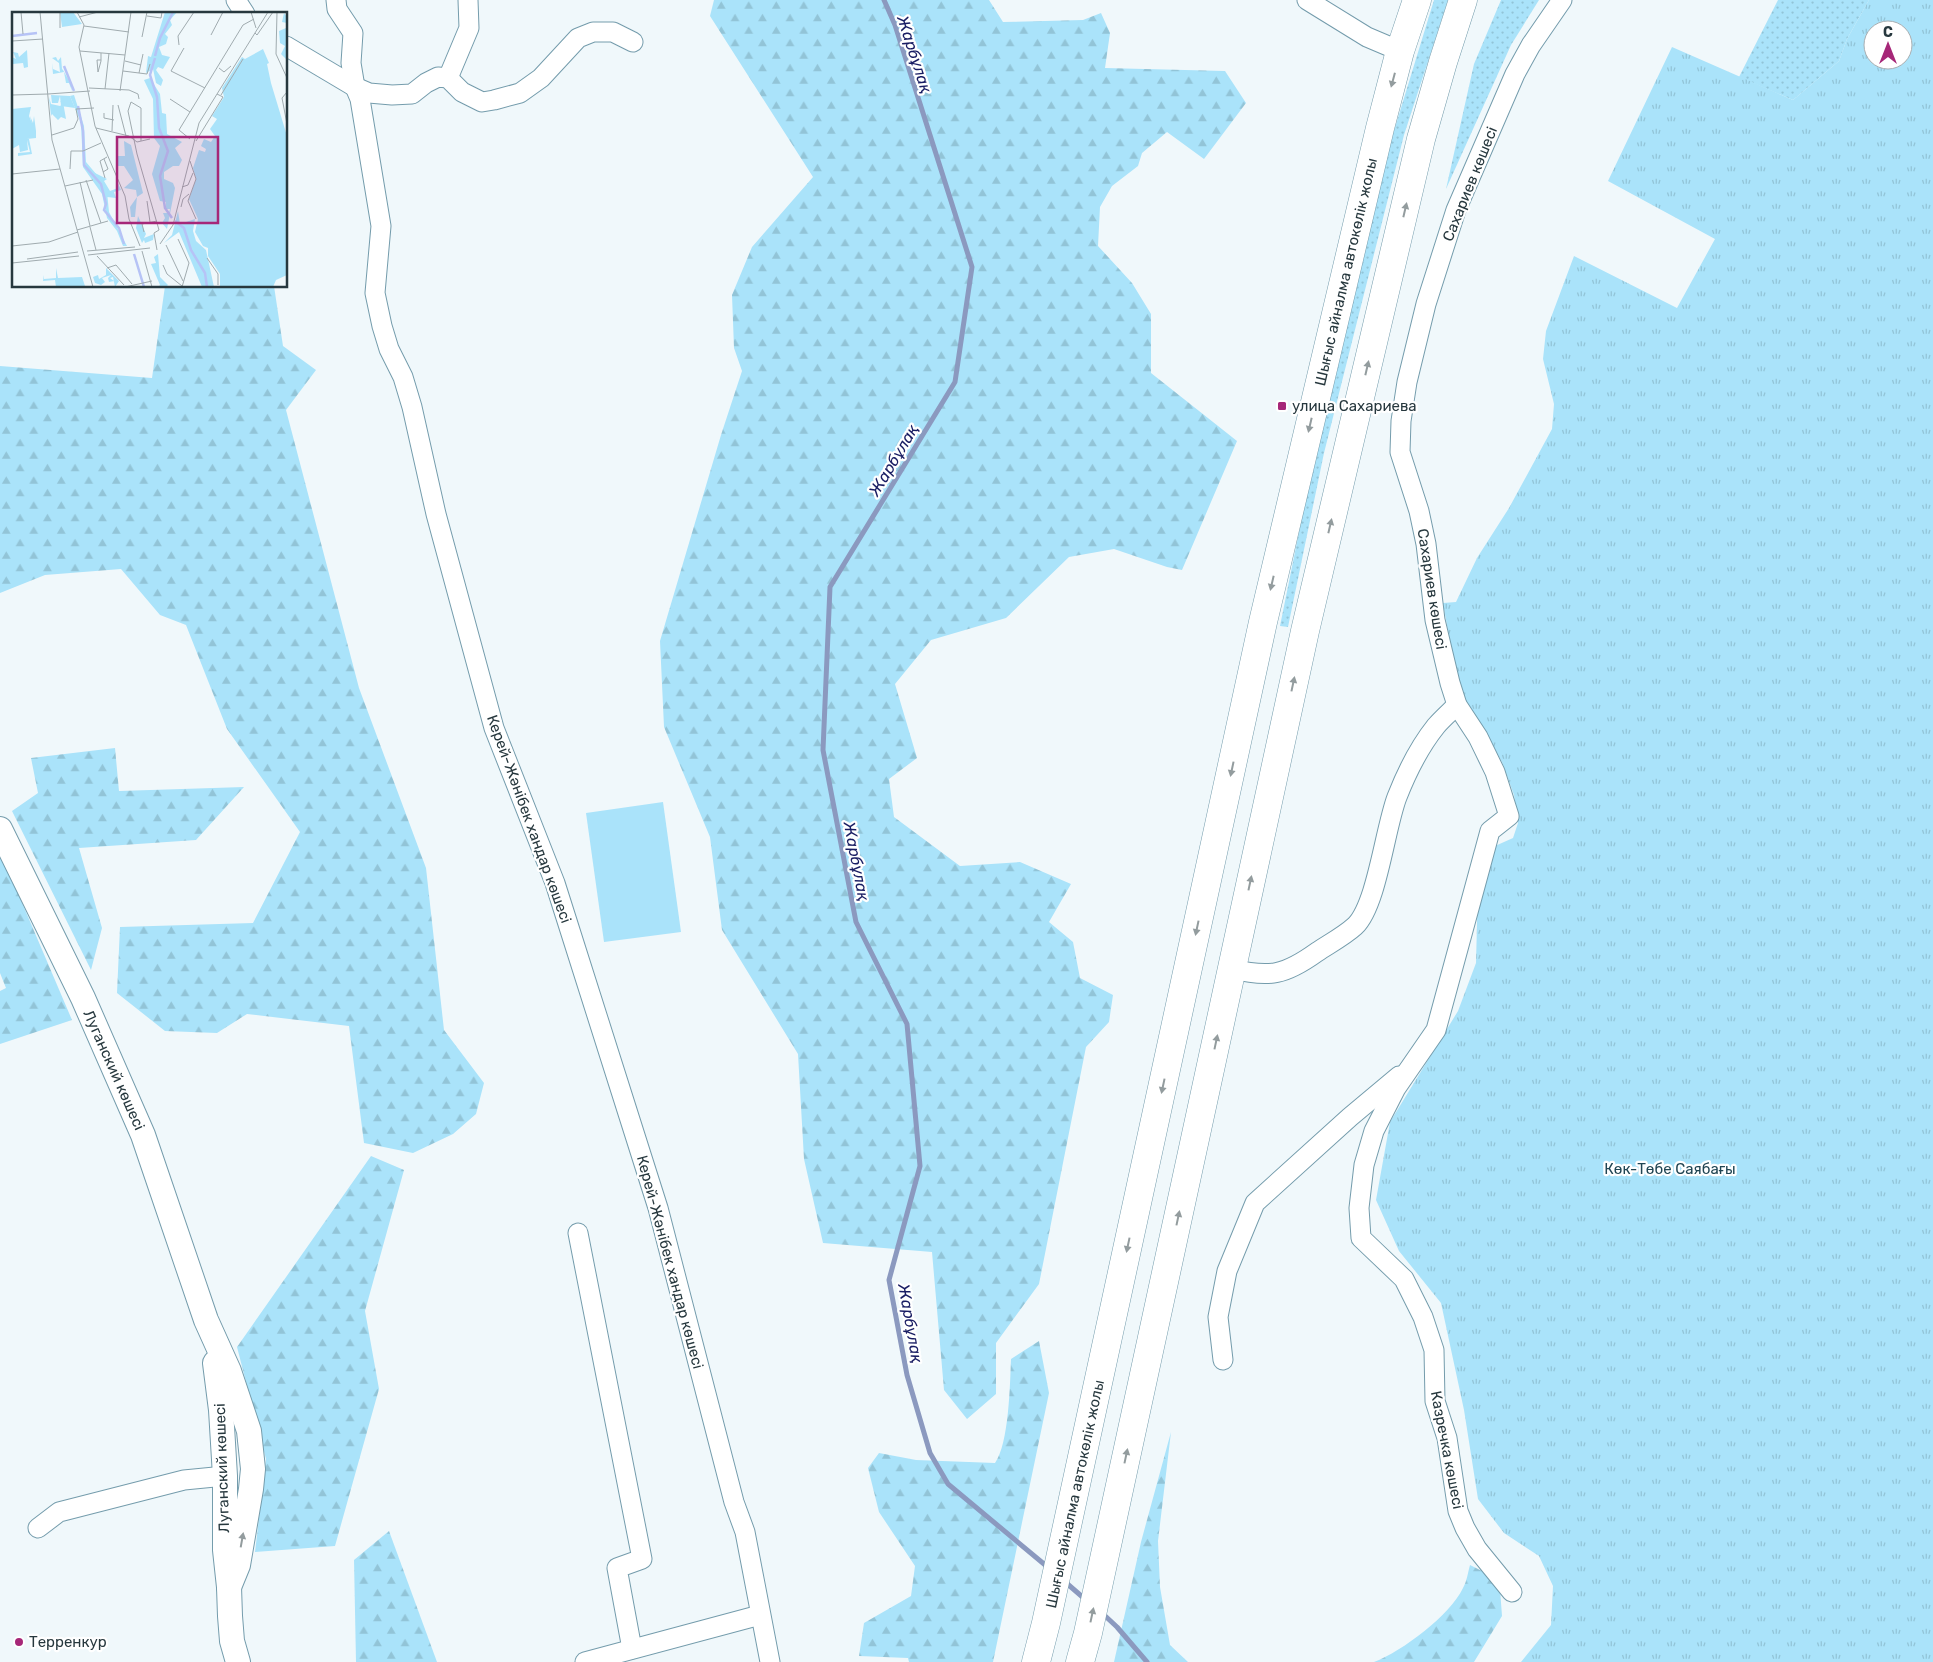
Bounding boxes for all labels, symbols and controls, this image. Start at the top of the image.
inset map [12,12,288,288]
water label: Жарбұлақ [893,13,936,96]
north arrow [1863,20,1913,70]
text: С [1883,24,1893,41]
one-way arrow [1388,73,1396,88]
street label: Сахариев көшесі [1439,124,1501,244]
street label: Шығыс айналма автокөлік жолы [1311,156,1381,388]
one-way arrow [1401,202,1409,217]
one-way arrow [1363,360,1371,375]
place label: улица Сахариева [1292,397,1417,415]
marker: улица Сахариева [1276,400,1288,412]
one-way arrow [1306,418,1314,433]
water label: Жарбұлақ [864,421,922,500]
one-way arrow [1326,518,1334,533]
street label: Сахариев көшесі [1414,527,1450,651]
one-way arrow [1268,576,1276,591]
one-way arrow [1290,676,1298,692]
street label: Керей-Жәнібек хандар көшесі [483,712,575,926]
one-way arrow [1227,761,1235,777]
water label: Жарбұлақ [839,819,874,903]
one-way arrow [1246,875,1254,891]
one-way arrow [1193,920,1201,935]
street label: Луганский көшесі [79,1007,149,1133]
one-way arrow [1212,1034,1220,1049]
one-way arrow [1159,1079,1167,1094]
street label: Керей-Жәнібек хандар көшесі [633,1153,707,1371]
park label: Көк-Төбе Саябағы [1604,1160,1736,1178]
one-way arrow [1174,1210,1182,1225]
one-way arrow [1124,1238,1132,1253]
water label: Жарбұлақ [894,1282,927,1365]
street label: Шығыс айналма автокөлік жолы [1042,1378,1108,1610]
street label: Казречка көшесі [1427,1389,1467,1511]
street label: Луганский көшесі [211,1403,233,1533]
one-way arrow [1122,1448,1130,1463]
one-way arrow [239,1532,247,1548]
one-way arrow [1088,1607,1096,1622]
place label: Терренкур [29,1633,107,1651]
marker: Терренкур [13,1636,25,1648]

